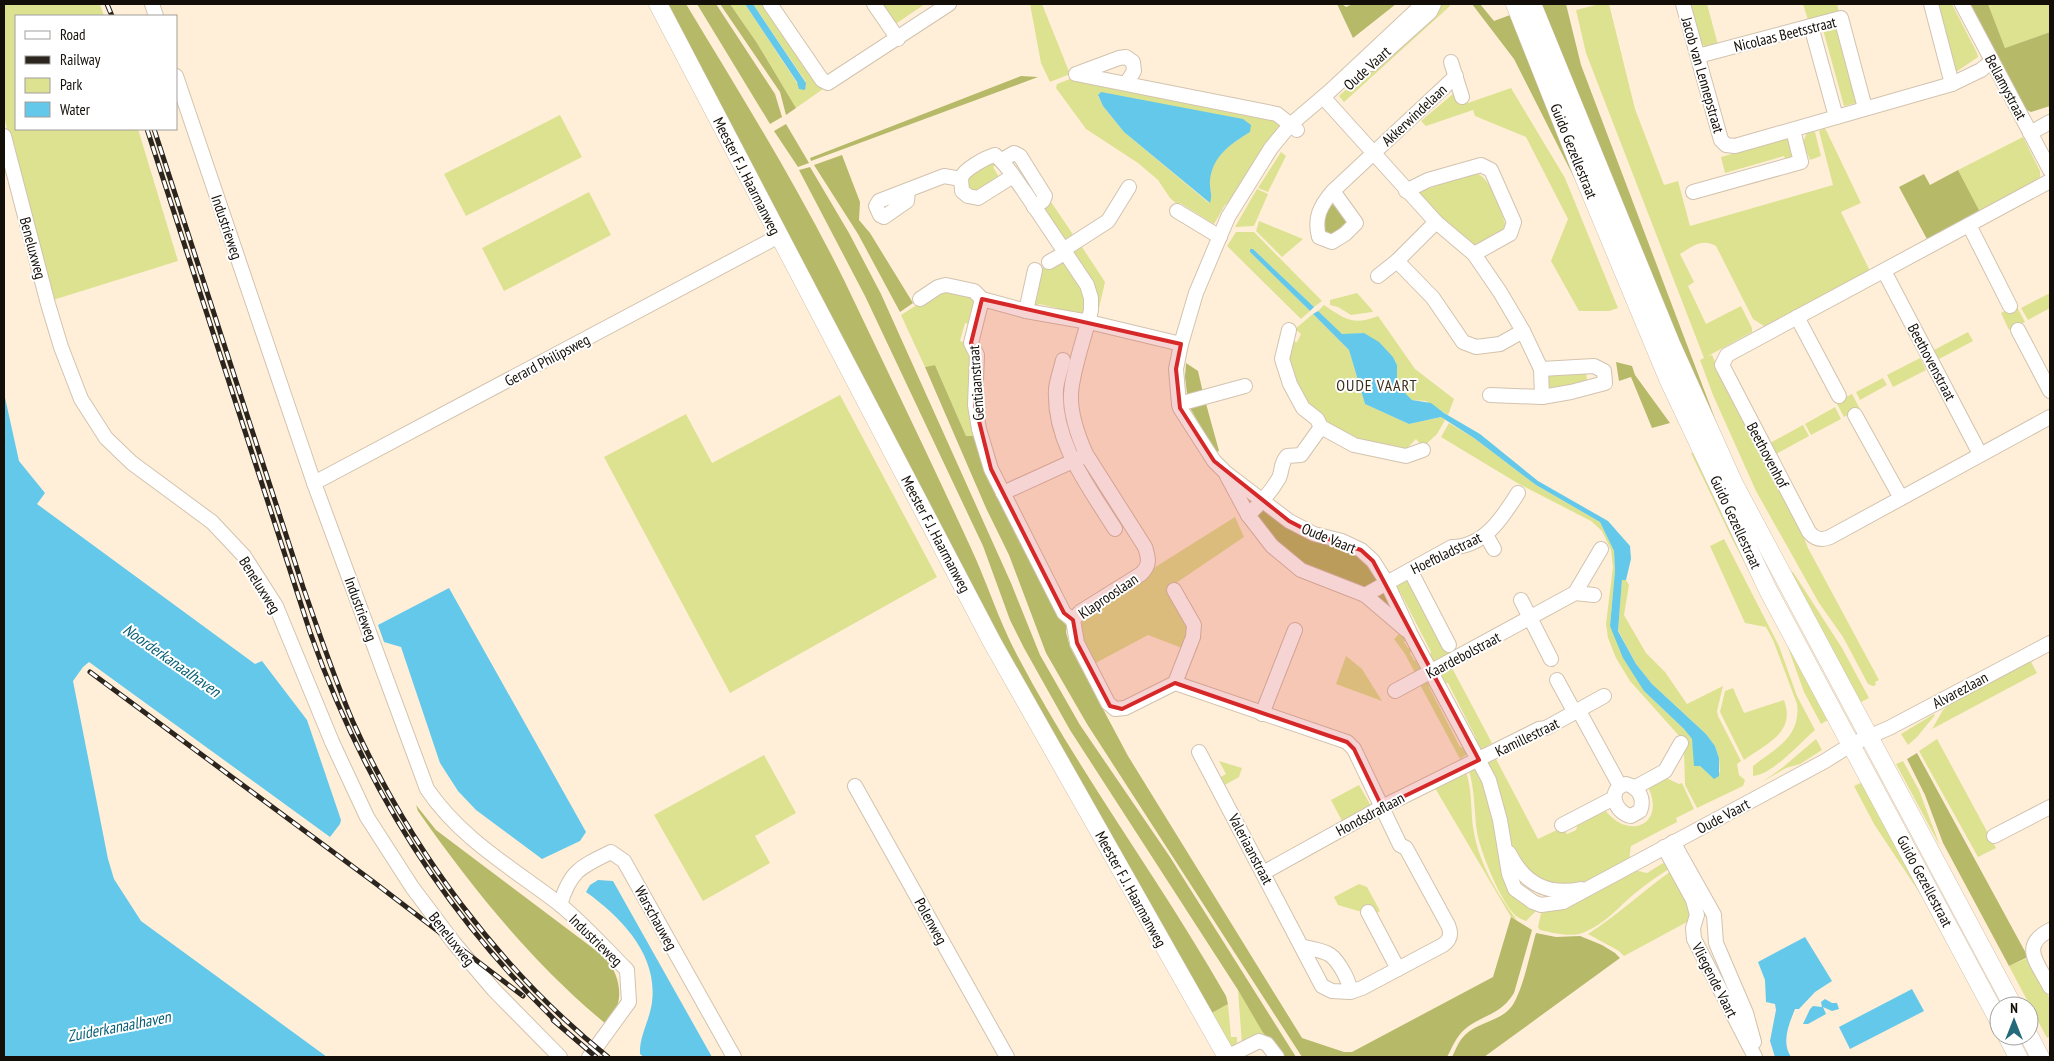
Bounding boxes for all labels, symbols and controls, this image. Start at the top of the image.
street label: Nicolaas Beetsstraat [1732,12,1838,56]
street label: Jacob van Lennepstraat [1677,14,1729,135]
legend [15,15,178,130]
text: Road [60,25,86,44]
street label: Oude Vaart [1339,42,1395,94]
text: Railway [60,50,101,69]
street label: Bellamystraat [1981,51,2031,123]
text: Park [60,75,82,94]
street label: Akkerwindelaan [1377,80,1451,150]
text: Water [60,100,91,119]
street label: Guido Gezellestraat [1546,101,1602,201]
street label: Meester F.J. Haarmanweg [709,114,785,238]
street label: Industrieweg [207,192,247,262]
street label: Beneluxweg [16,215,50,281]
street label: Beethovenstraat [1904,320,1960,404]
street label: Gerard Philipsweg [501,330,593,390]
street label: Gentiaanstraat [964,345,988,421]
district label: OUDE VAART [1336,375,1418,395]
street label: Beethovenhof [1743,419,1794,492]
street label: Meester F.J. Haarmanweg [897,472,975,596]
street label: Guido Gezellestraat [1706,472,1766,572]
street label: Oude Vaart [1299,518,1359,558]
street label: Hoefbladstraat [1407,528,1485,578]
street label: Beneluxweg [235,553,285,617]
street label: Klaprooslaan [1075,569,1141,623]
street label: Industrieweg [341,574,381,644]
water label: Noorderkanaalhaven [119,619,225,701]
street label: Kaardebolstraat [1422,627,1504,683]
street label: Alvarezlaan [1929,668,1991,712]
street label: Kamillestraat [1492,713,1562,761]
street label: Hondsdraflaan [1332,788,1408,840]
street label: Oude Vaart [1693,794,1753,838]
street label: Valeriaanstraat [1224,809,1278,888]
street label: Meester F.J. Haarmanweg [1091,828,1171,950]
street label: Guido Gezellestraat [1893,832,1957,930]
street label: Warschauweg [631,883,681,953]
street label: Polenweg [910,894,952,948]
street label: Beneluxweg [425,908,479,970]
street label: Industrieweg [565,910,627,970]
street label: Vliegende Vaart [1688,939,1742,1021]
north arrow [1989,996,2039,1046]
text: N [2010,999,2018,1017]
water label: Zuiderkanaalhaven [66,1006,173,1046]

